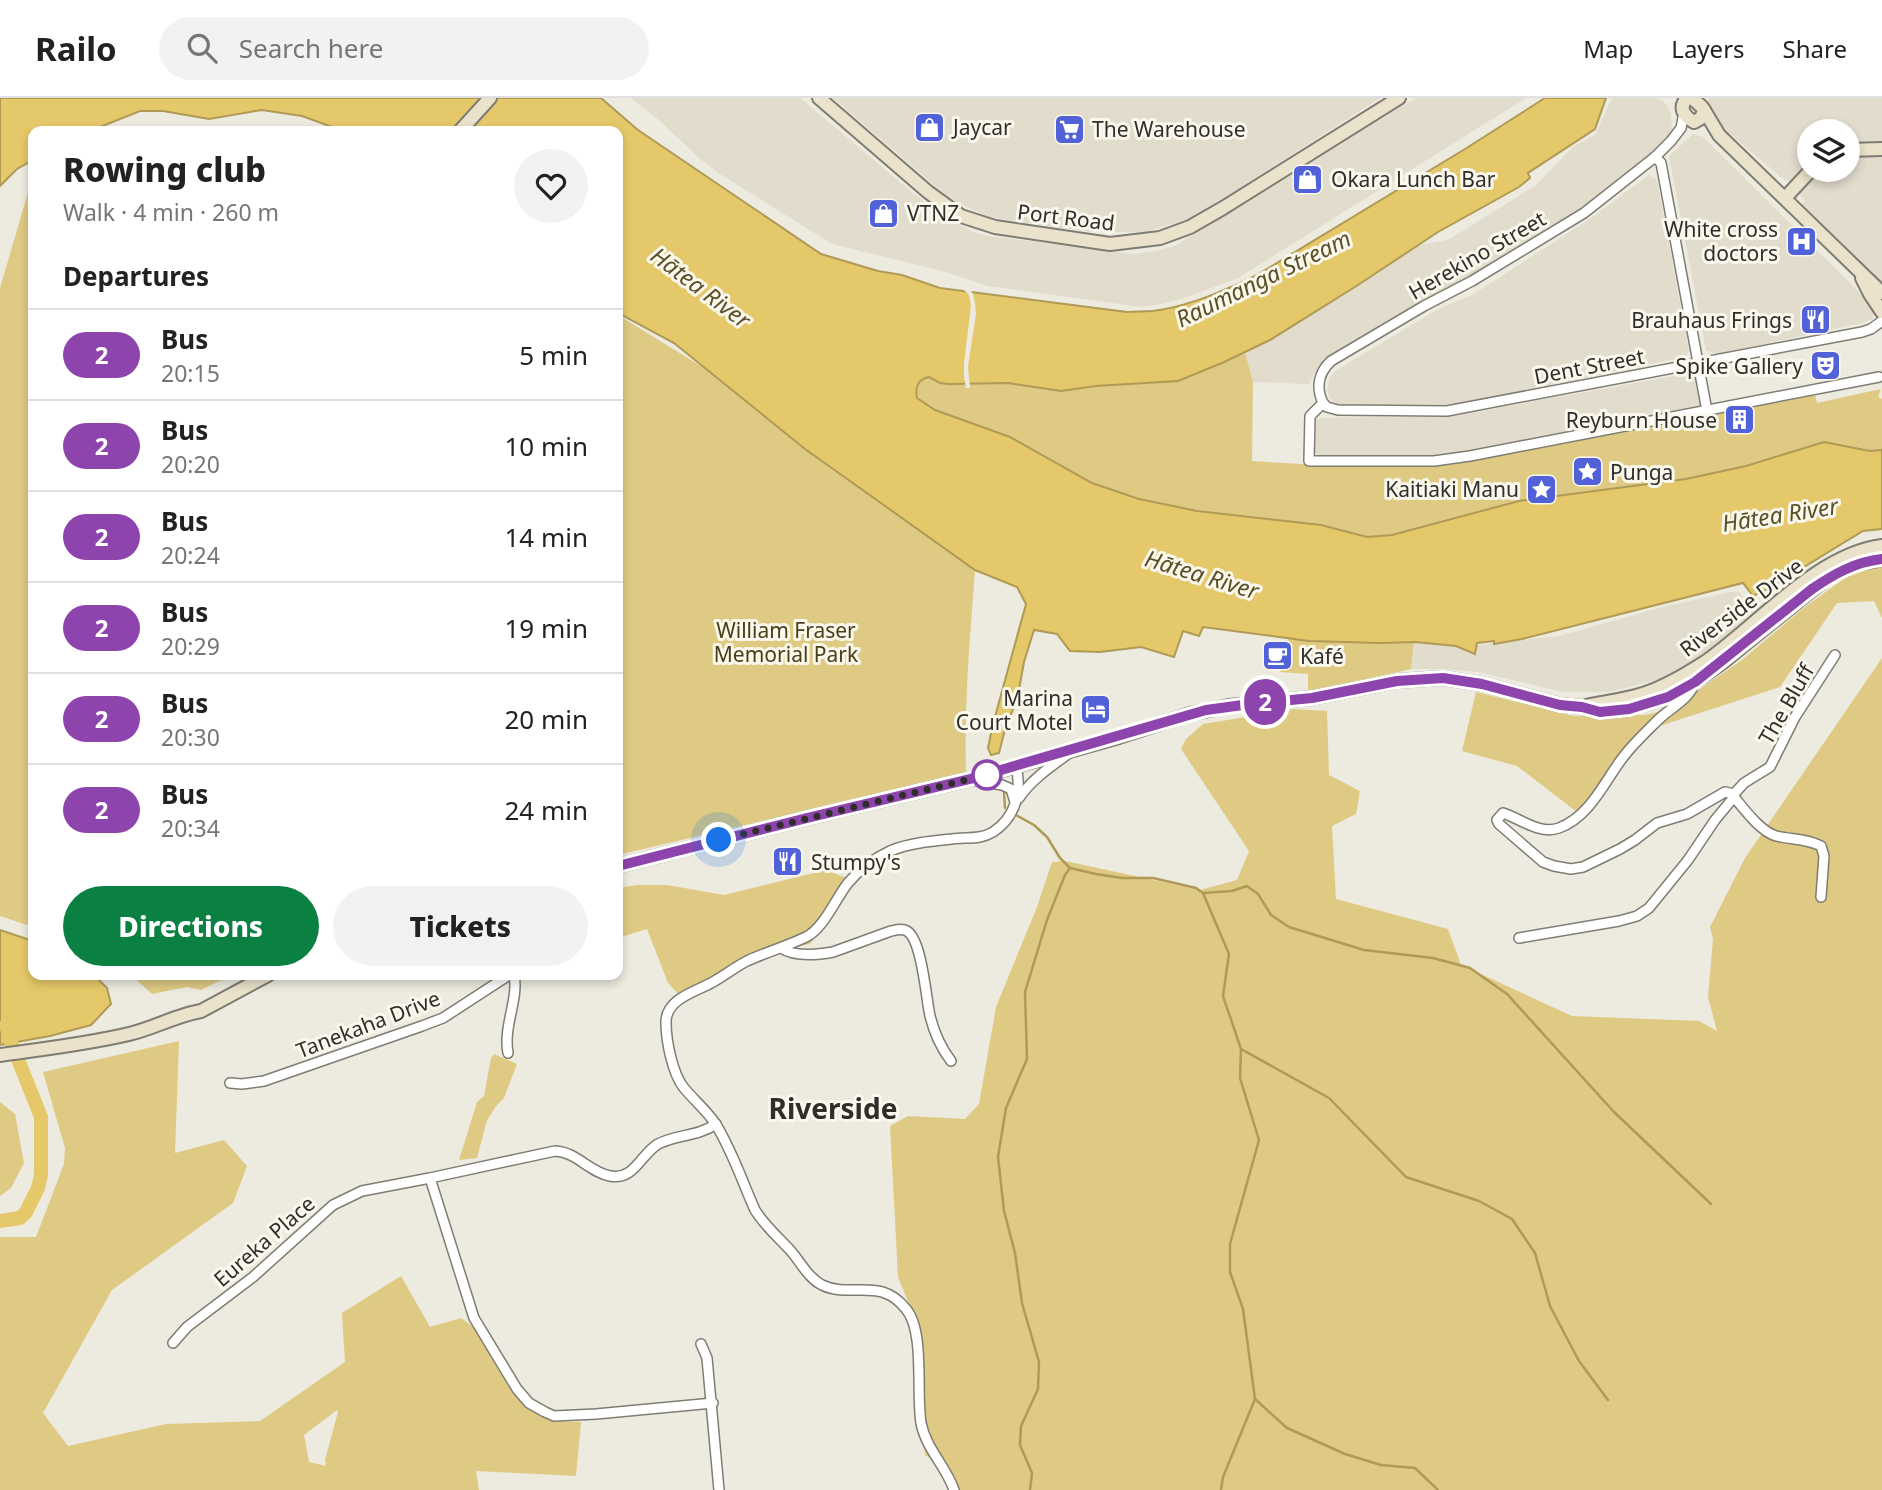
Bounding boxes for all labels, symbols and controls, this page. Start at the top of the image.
search box [159,17,649,80]
text: Railo [35,26,117,71]
icon: search [183,29,221,67]
text: Search here [239,30,383,66]
text: Map [1583,32,1633,65]
text: Layers [1671,32,1745,65]
text: Share [1783,32,1847,65]
shop icon: Jaycar [913,110,947,144]
supermarket icon: The Warehouse [1052,112,1086,146]
place label: Jaycar [951,113,1012,141]
place label: The Warehouse [1092,115,1246,143]
map controls [1797,119,1860,182]
button: layers [1797,119,1860,182]
text: Rowing club [63,147,266,192]
button: heart [514,149,588,223]
shop icon: Okara Lunch Bar [1291,162,1325,196]
place label: Okara Lunch Bar [1331,165,1496,193]
text: Walk · 4 min · 260 m [63,196,279,228]
shop icon: VTNZ [867,196,901,230]
street label: Port Road [1016,197,1116,237]
place label: VTNZ [907,199,959,227]
street label: Herekino Street [1403,204,1551,306]
place label: White cross doctors [1664,215,1778,267]
water label: Raumanga Stream [1170,222,1356,334]
hospital icon: White cross doctors [1784,224,1818,258]
water label: Hātea River [645,239,758,336]
text: Departures [63,258,209,294]
restaurant icon: Brauhaus Frings [1798,303,1832,337]
place label: Brauhaus Frings [1631,306,1792,334]
text: Bus [161,321,208,357]
text: 5 min [519,337,588,373]
text: 2 [95,338,108,371]
street label: Dent Street [1531,342,1647,390]
theatre icon: Spike Gallery [1809,349,1843,383]
place label: Spike Gallery [1675,352,1803,380]
text: 20:15 [161,357,220,389]
building icon: Reyburn House [1723,403,1757,437]
place label: Reyburn House [1566,406,1717,434]
text: Bus [161,412,208,448]
text: 10 min [504,428,588,464]
text: 2 [95,429,108,462]
text: 20:20 [161,448,220,480]
place icon: Punga [1570,455,1604,489]
place label: Punga [1610,458,1673,486]
place icon: Kaitiaki Manu [1525,472,1559,506]
place label: Kaitiaki Manu [1385,475,1519,503]
water label: Hātea River [1720,489,1841,539]
text: Bus [161,503,208,539]
text: 14 min [504,519,588,555]
text: 2 [95,520,108,553]
text: 20:24 [161,539,220,571]
water label: Hātea River [1141,542,1264,607]
street label: Riverside Drive [1674,551,1808,663]
text: Bus [161,594,208,630]
text: 19 min [504,610,588,646]
text: 2 [95,611,108,644]
park label: William Fraser Memorial Park [714,616,859,668]
text: 20:29 [161,630,220,662]
cafe icon: Kafé [1260,639,1294,673]
place label: Kafé [1300,642,1344,670]
street label: The Bluff [1752,657,1821,749]
line badge: 2 [1242,679,1288,725]
place label: Marina Court Motel [956,684,1073,736]
text: Bus [161,685,208,721]
text: 2 [1258,685,1272,718]
hotel icon: Marina Court Motel [1079,693,1113,727]
text: 20 min [504,701,588,737]
text: 2 [95,702,108,735]
text: 20:30 [161,721,220,753]
unlabelled marker [972,760,1002,790]
text: Bus [161,776,208,812]
text: 24 min [504,792,588,828]
text: 2 [95,793,108,826]
text: 20:34 [161,812,220,844]
your location [701,822,736,857]
restaurant icon: Stumpy's [771,845,805,879]
place label: Stumpy's [811,848,901,876]
button: Directions [63,886,319,966]
button: Tickets [333,886,588,966]
street label: Tanekaha Drive [292,984,444,1064]
district label: Riverside [769,1089,897,1127]
street label: Eureka Place [208,1189,320,1293]

